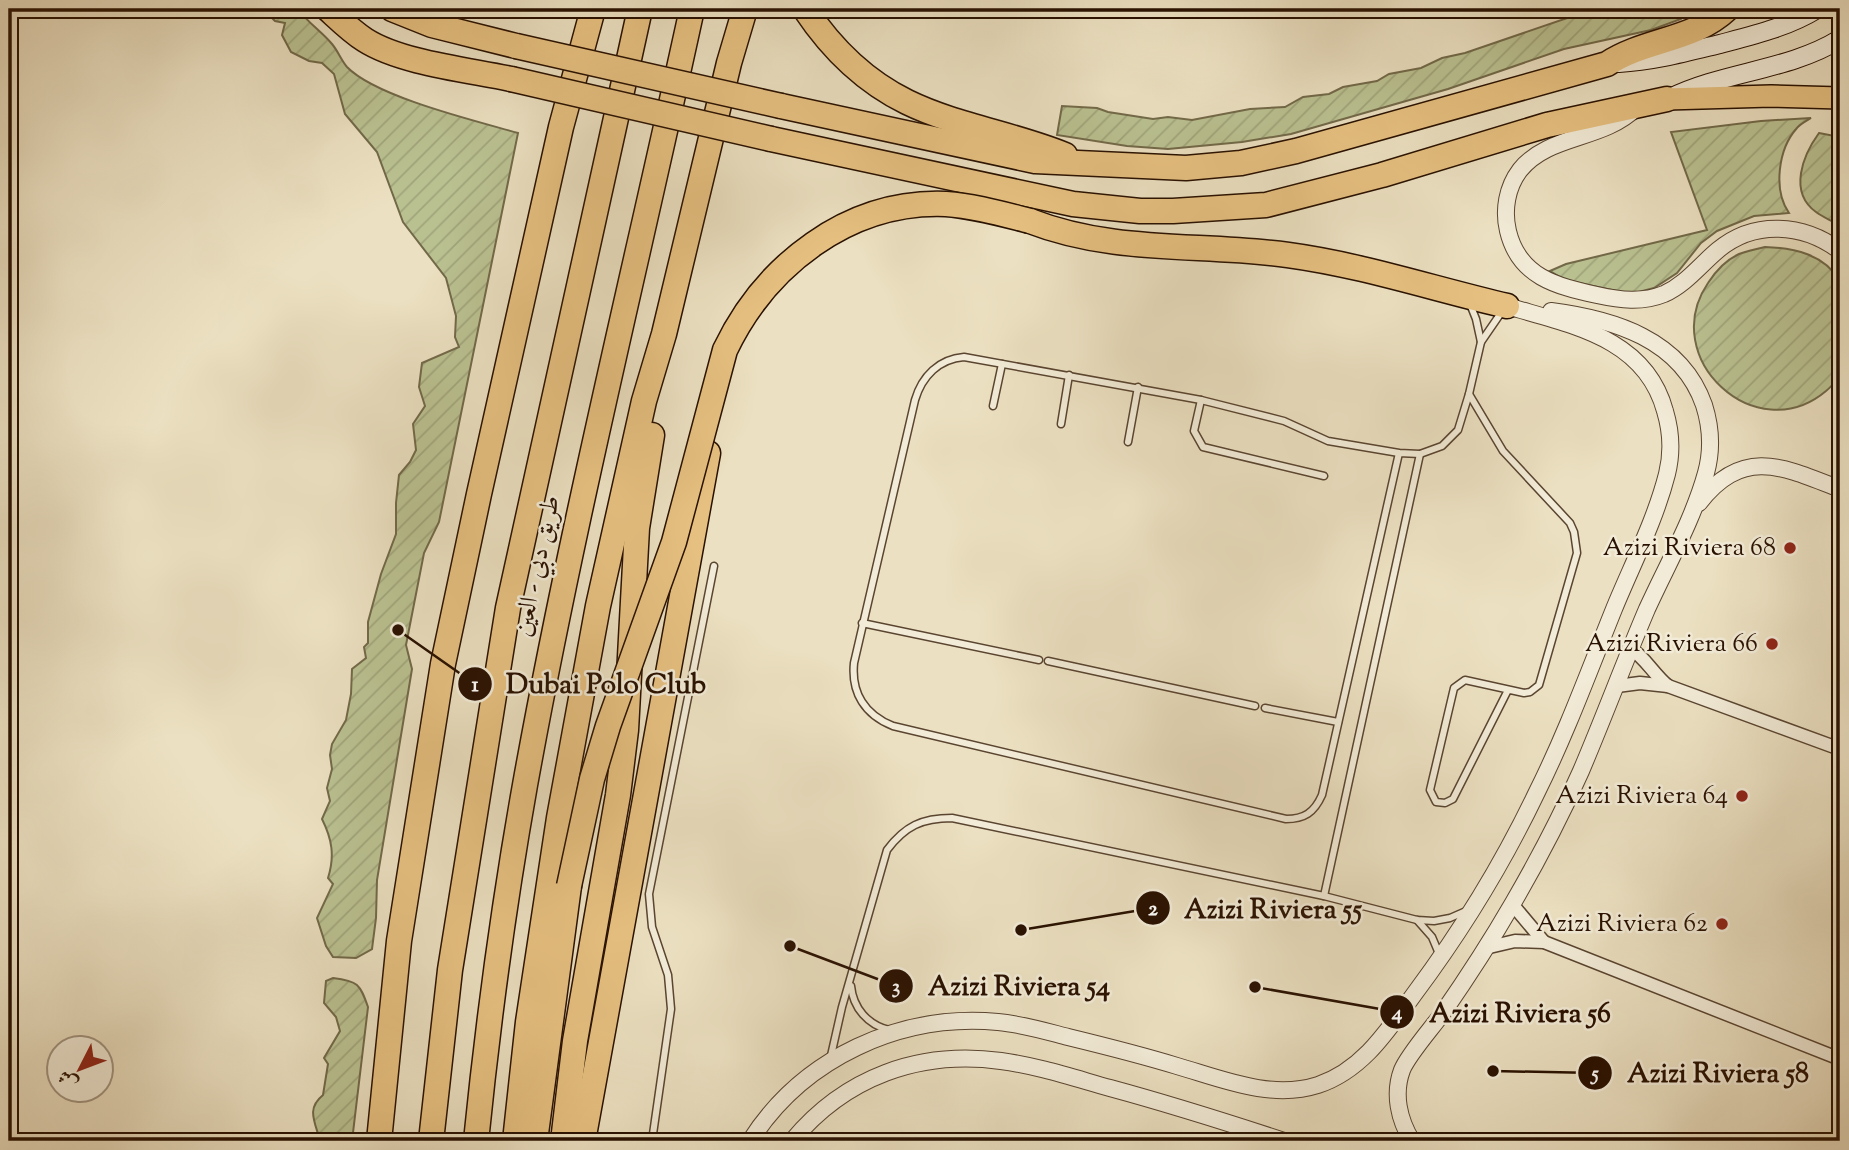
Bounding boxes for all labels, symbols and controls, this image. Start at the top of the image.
street label: طريق دبي - العين [505,492,572,640]
place label: Azizi Riviera 68 [1603,530,1776,567]
marker: Azizi Riviera 68 [1782,540,1798,556]
place label: Azizi Riviera 66 [1585,626,1758,663]
marker: Azizi Riviera 66 [1764,636,1780,652]
callout: Dubai Polo Club [457,659,720,708]
text: Dubai Polo Club [506,666,706,706]
text: 1 [471,671,479,701]
place label: Azizi Riviera 64 [1555,778,1728,815]
marker: Azizi Riviera 64 [1734,788,1750,804]
callout: Azizi Riviera 55 [1135,883,1376,932]
text: Azizi Riviera 55 [1184,891,1362,931]
text: 2 [1148,895,1158,925]
place label: Azizi Riviera 62 [1536,906,1708,943]
marker: Azizi Riviera 62 [1714,916,1730,932]
callout: Azizi Riviera 54 [879,961,1124,1010]
text: Azizi Riviera 54 [928,968,1110,1008]
text: 3 [892,973,900,1003]
callout: Azizi Riviera 56 [1380,987,1625,1036]
text: Azizi Riviera 56 [1429,995,1611,1035]
text: 4 [1391,999,1403,1029]
north arrow [46,1034,116,1104]
callout: Azizi Riviera 58 [1577,1048,1823,1097]
text: Azizi Riviera 58 [1627,1055,1809,1095]
text: 5 [1589,1060,1599,1090]
text: ش [53,1063,86,1095]

